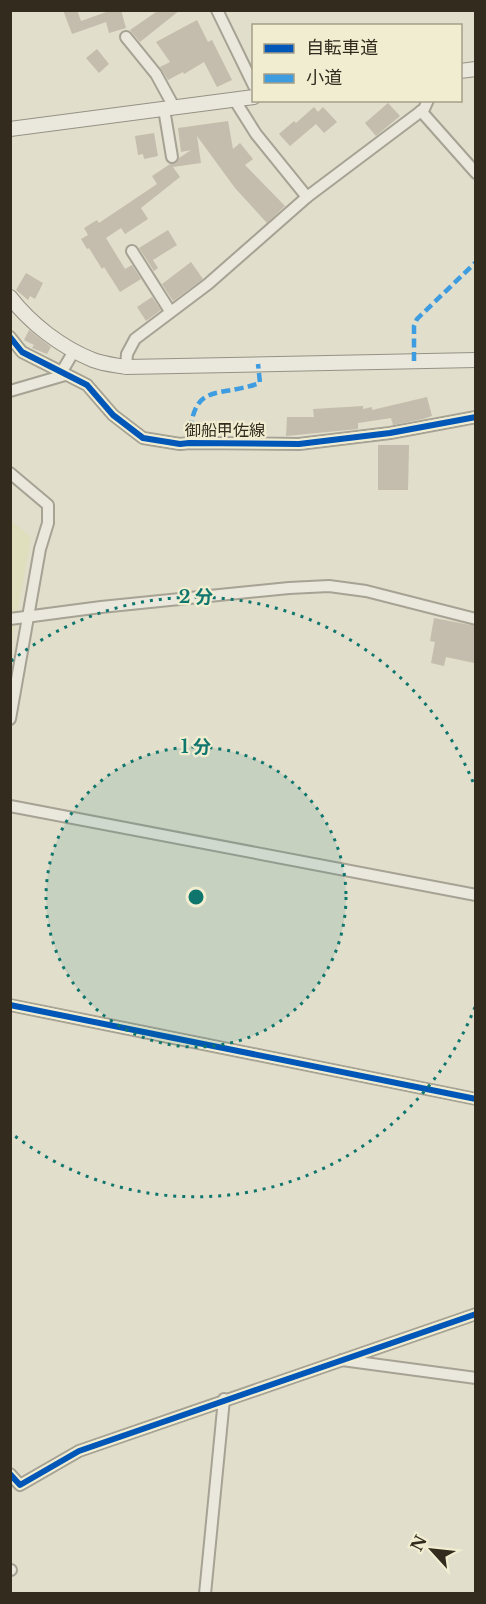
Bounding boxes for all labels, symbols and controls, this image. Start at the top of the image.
legend [252,24,462,102]
text: 自転車道 [306,37,378,59]
text: 小道 [306,67,342,89]
street label: 御船甲佐線 [185,420,265,440]
text: 2 分 [179,586,213,608]
text: 1 分 [181,736,211,758]
centre of rings [186,887,206,907]
north arrow [402,1520,462,1580]
text: N [406,1532,431,1554]

